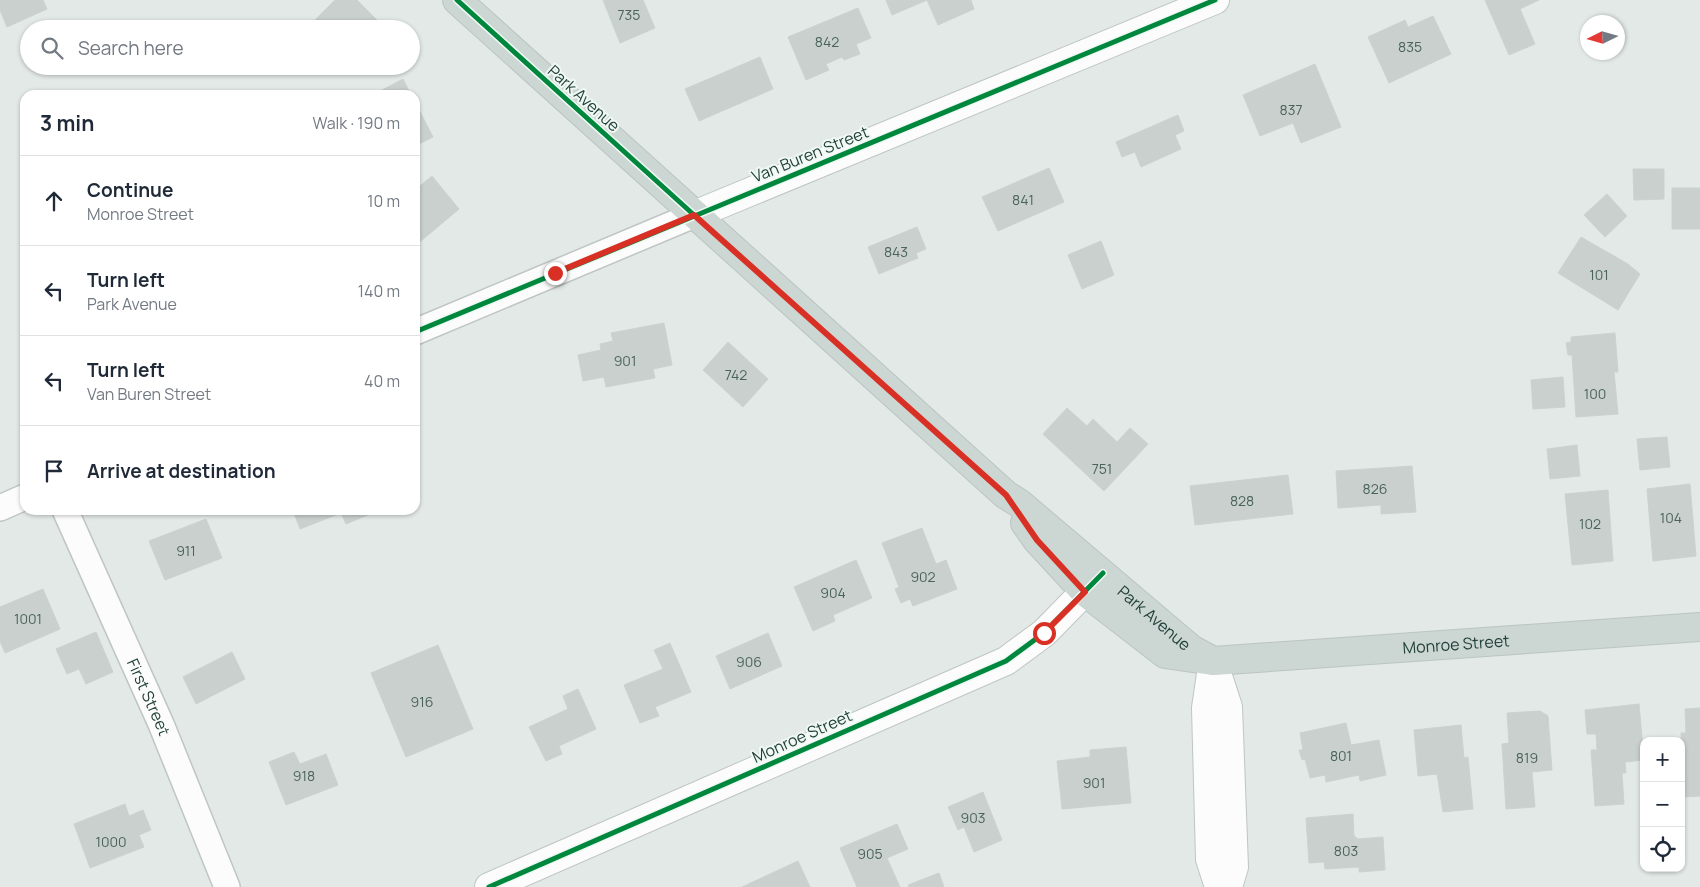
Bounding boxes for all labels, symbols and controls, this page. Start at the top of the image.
house number: 735 [618,5,640,24]
north arrow [1580,15,1625,60]
search box [20,20,420,75]
house number: 842 [815,32,839,51]
icon: search [38,34,66,62]
text: Search here [78,35,184,61]
house number: 835 [1398,37,1422,56]
street label: Park Avenue [543,60,625,136]
house number: 837 [1280,100,1302,119]
text: 3 min [40,109,94,137]
text: Walk · 190 m [312,112,400,134]
street label: Van Buren Street [748,121,872,187]
text: Continue [87,177,173,203]
icon: ahead [40,187,68,215]
text: 10 m [367,190,400,212]
house number: 841 [1012,190,1034,209]
text: Monroe Street [87,203,194,225]
house number: 843 [884,242,908,261]
route end [544,262,567,285]
house number: 101 [1589,265,1609,284]
text: Turn left [87,267,165,293]
icon: left [40,277,68,305]
text: 140 m [358,280,400,302]
text: Park Avenue [87,293,177,315]
house number: 901 [614,351,636,370]
text: Turn left [87,357,165,383]
house number: 742 [725,365,747,384]
icon: left [40,367,68,395]
text: 40 m [364,370,400,392]
text: Van Buren Street [87,383,211,405]
house number: 100 [1584,384,1606,403]
icon: arrive [40,457,68,485]
text: Arrive at destination [87,458,276,484]
house number: 751 [1092,459,1112,478]
house number: 826 [1363,479,1387,498]
house number: 828 [1230,491,1254,510]
house number: 104 [1660,508,1682,527]
house number: 102 [1579,514,1601,533]
house number: 911 [176,541,196,560]
house number: 902 [910,567,936,586]
street label: Park Avenue [1113,580,1196,655]
house number: 904 [820,583,846,602]
house number: 1001 [14,609,42,628]
route start [1033,622,1056,645]
street label: Monroe Street [1402,629,1510,659]
house number: 906 [736,652,762,671]
street label: First Street [122,655,176,739]
house number: 916 [411,692,433,711]
street label: Monroe Street [749,704,855,768]
map controls [1640,737,1685,872]
button: + [1640,737,1685,782]
house number: 801 [1330,746,1352,765]
house number: 819 [1516,748,1538,767]
house number: 918 [293,766,315,785]
house number: 901 [1083,773,1105,792]
button: − [1640,782,1685,827]
house number: 903 [961,808,985,827]
button: locate [1640,827,1685,872]
house number: 1000 [95,832,127,851]
house number: 803 [1334,841,1358,860]
house number: 905 [857,844,883,863]

